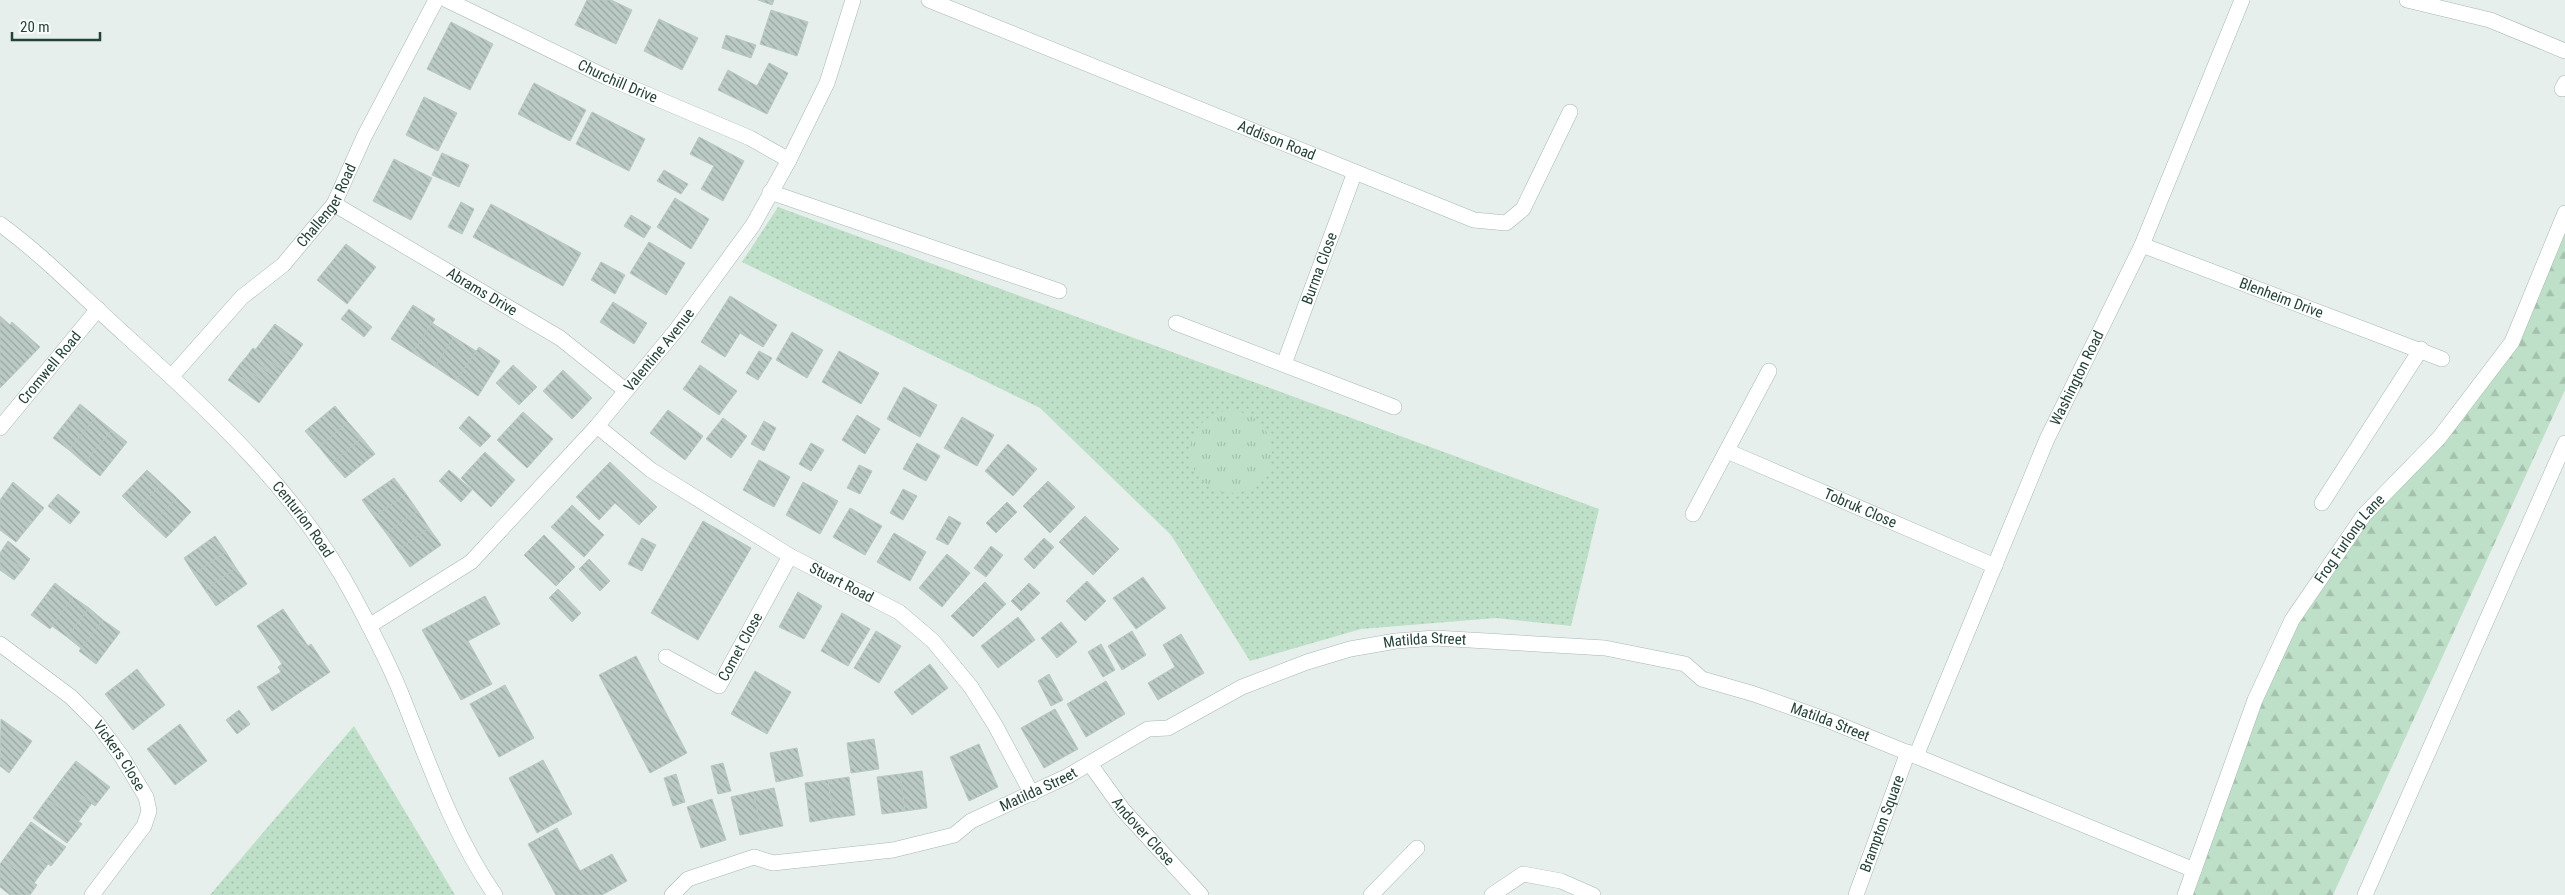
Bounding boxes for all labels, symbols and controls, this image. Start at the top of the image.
scale bar [12,10,100,42]
text: 20 m [20,18,50,36]
street label: Churchill Drive [575,56,660,107]
street label: Addison Road [1235,117,1318,164]
street label: Challenger Road [293,161,360,251]
street label: Burma Close [1298,230,1341,307]
street label: Abrams Drive [443,264,521,320]
street label: Blenheim Drive [2237,274,2326,322]
street label: Valentine Avenue [620,305,698,395]
street label: Cromwell Road [14,328,85,408]
street label: Washington Road [2046,328,2108,428]
street label: Centurion Road [268,477,337,561]
street label: Tobruk Close [1821,485,1899,532]
street label: Frog Furlong Lane [2311,490,2388,587]
street label: Stuart Road [806,559,877,606]
street label: Comet Close [714,609,766,684]
street label: Matilda Street [1382,629,1467,652]
street label: Matilda Street [1788,699,1872,745]
street label: Vickers Close [89,717,149,794]
street label: Matilda Street [997,764,1080,815]
street label: Brampton Square [1856,773,1908,875]
street label: Andover Close [1108,794,1178,869]

